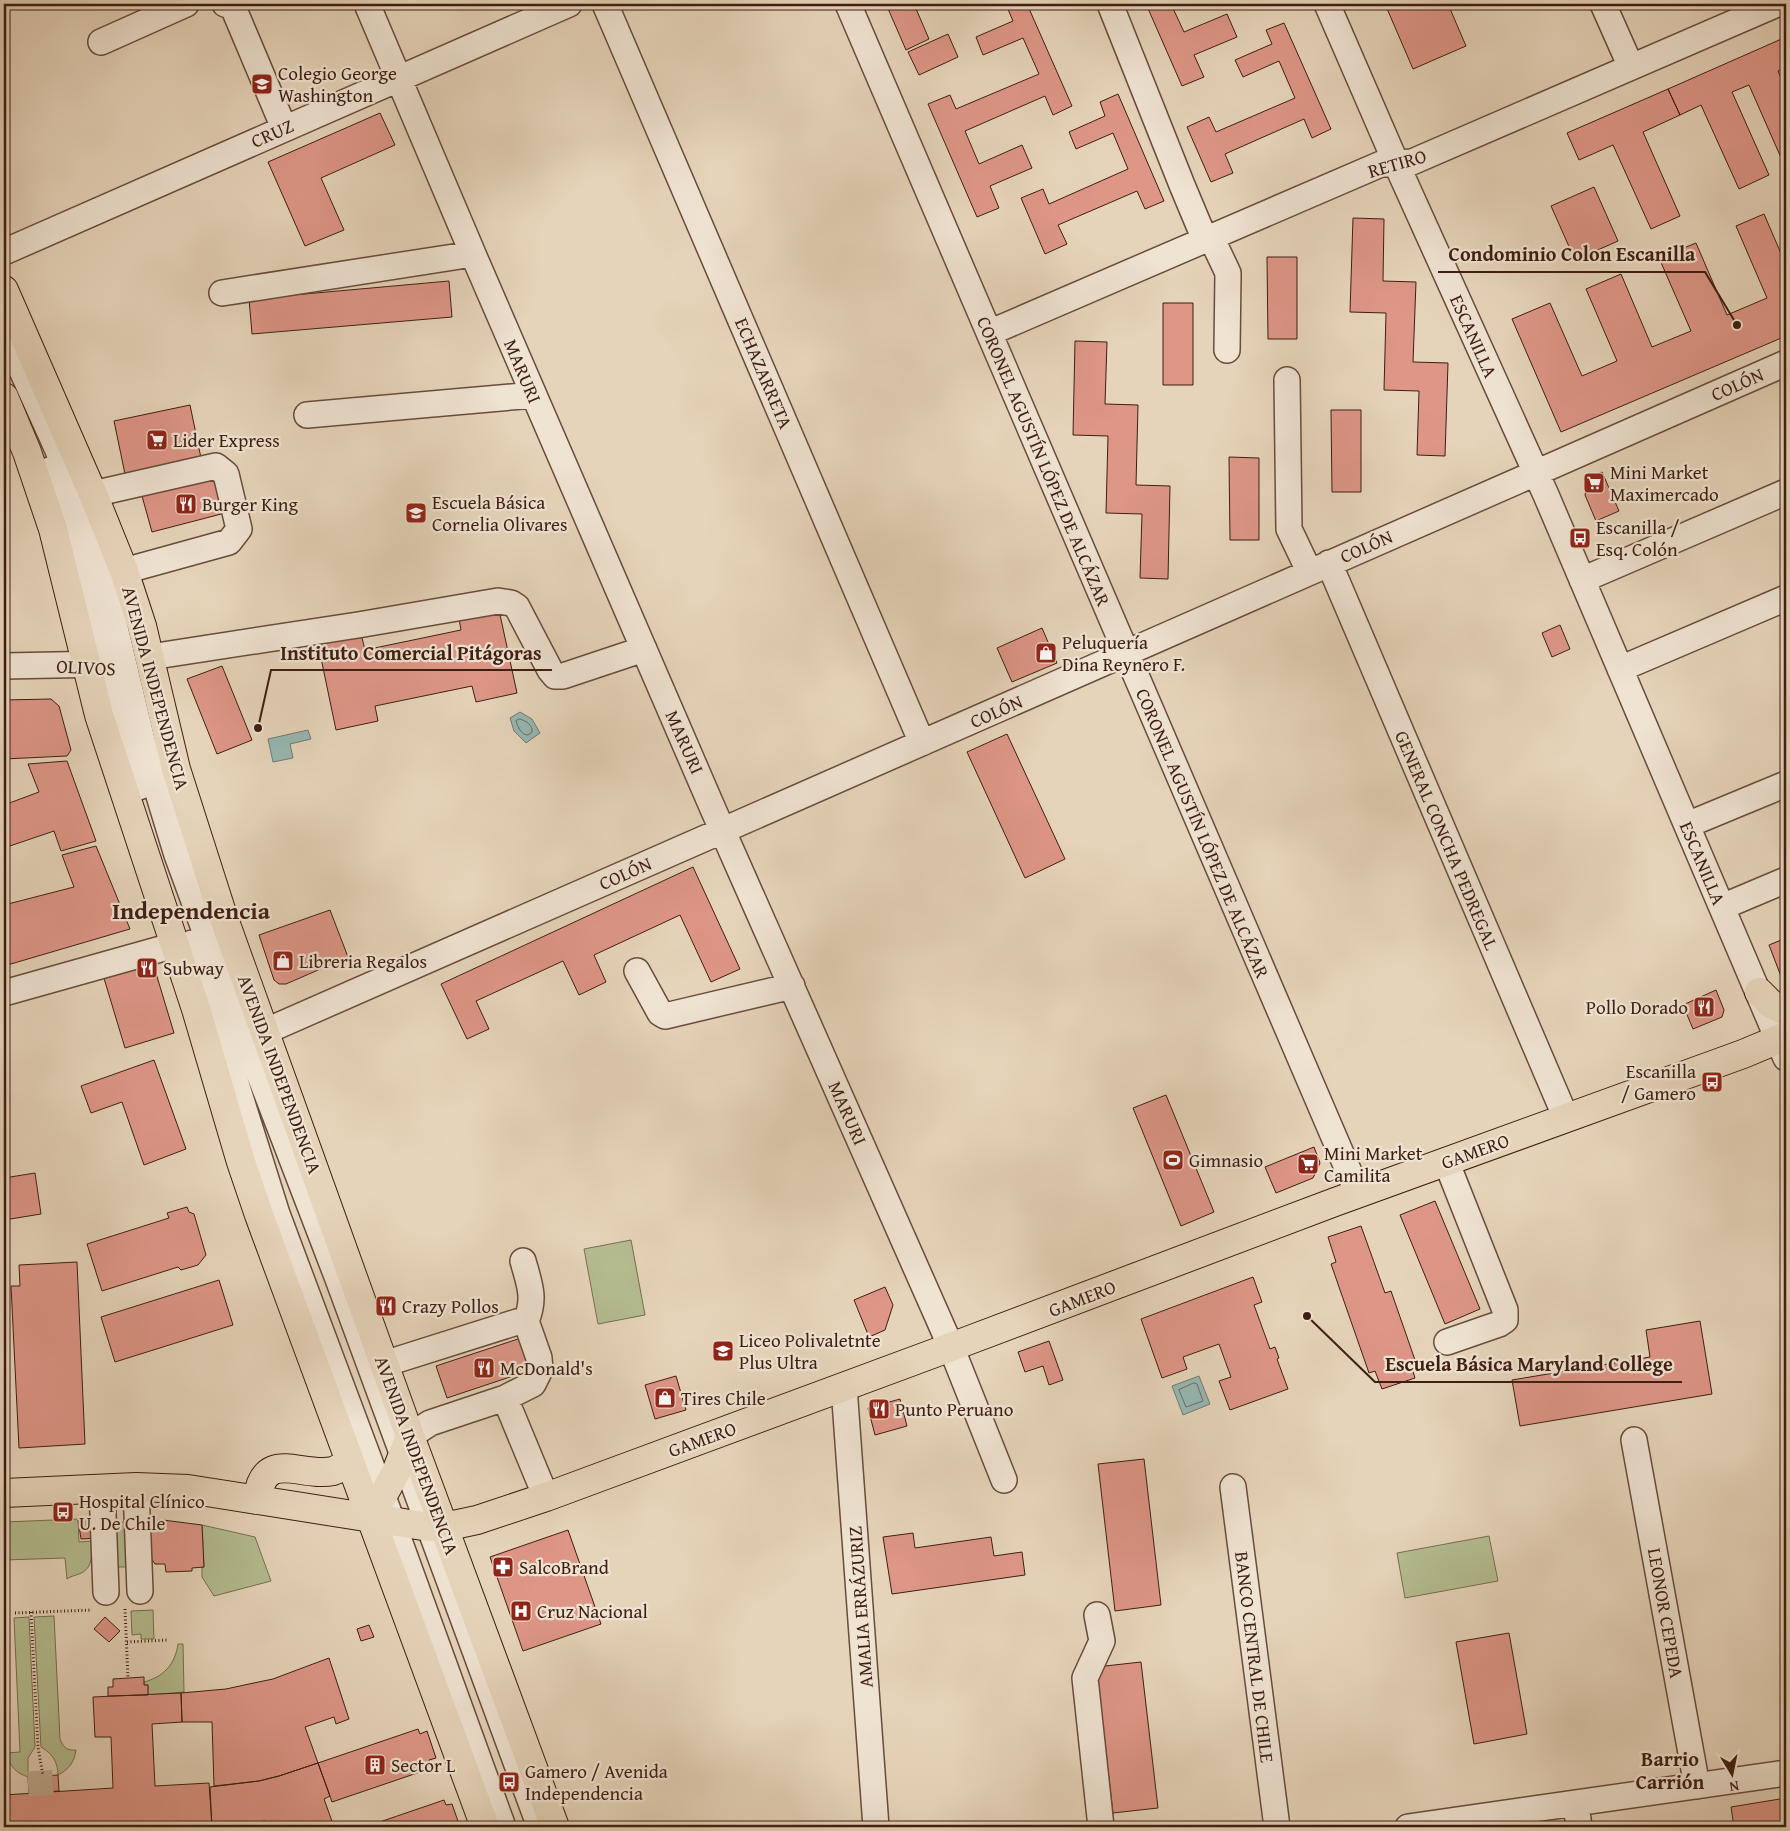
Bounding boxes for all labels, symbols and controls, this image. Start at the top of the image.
place label: Colegio George Washington [278,59,397,109]
school or university icon: Colegio George Washington [250,72,274,96]
street label: CRUZ [246,111,298,155]
street label: RETIRO [1365,141,1429,185]
callout: Condominio Colon Escanilla [1438,237,1705,272]
text: Condominio Colon Escanilla [1449,239,1696,268]
street label: ESCANILLA [1443,290,1505,383]
street label: CORONEL AGUSTÍN LÓPEZ DE ALCÁZAR [970,312,1118,610]
street label: ECHAZARRETA [728,313,800,433]
street label: MARURI [497,335,549,408]
street label: COLÓN [1706,360,1768,408]
place label: Lider Express [173,426,280,454]
supermarket icon: Lider Express [145,428,169,452]
place label: Mini Market Maximercado [1610,458,1719,508]
supermarket icon: Mini Market Maximercado [1582,471,1606,495]
place label: Escuela Básica Cornelia Olivares [432,488,568,538]
place label: Burger King [202,490,299,518]
restaurant icon: Burger King [174,492,198,516]
school or university icon: Escuela Básica Cornelia Olivares [404,501,428,525]
place label: Escanilla / Esq. Colón [1596,513,1679,563]
street label: COLÓN [1335,522,1397,570]
bus stop icon: Escanilla / Esq. Colón [1568,526,1592,550]
street label: AVENIDA INDEPENDENCIA [115,583,197,793]
place label: Peluquería Dina Reynero F. [1062,628,1185,678]
callout: Instituto Comercial Pitágoras [271,635,552,670]
text: Instituto Comercial Pitágoras [280,638,542,667]
shop icon: Peluquería Dina Reynero F. [1034,641,1058,665]
street label: OLIVOS [56,651,116,683]
street label: CORONEL AGUSTÍN LÓPEZ DE ALCÁZAR [1129,684,1277,982]
street label: COLÓN [965,687,1027,735]
street label: MARURI [659,706,712,779]
street label: GENERAL CONCHA PEDREGAL [1388,726,1506,954]
street label: ESCANILLA [1673,817,1733,910]
street label: COLÓN [594,849,656,897]
district label: Independencia [112,893,271,928]
place label: Libreria Regalos [299,947,427,975]
shop icon: Libreria Regalos [271,949,295,973]
place label: Subway [163,954,225,982]
restaurant icon: Subway [135,956,159,980]
street label: AVENIDA INDEPENDENCIA [231,971,329,1178]
place label: Pollo Dorado [1586,993,1688,1021]
restaurant icon: Pollo Dorado [1692,995,1716,1019]
place label: Escanilla / Gamero [1621,1057,1696,1107]
bus stop icon: Escanilla / Gamero [1700,1070,1724,1094]
street label: MARURI [822,1077,875,1150]
street label: GAMERO [1437,1126,1513,1176]
place label: Mini Market Camilita [1324,1139,1423,1189]
place label: Gimnasio [1189,1146,1263,1174]
sports icon: Gimnasio [1161,1148,1185,1172]
supermarket icon: Mini Market Camilita [1296,1152,1320,1176]
street label: GAMERO [1044,1272,1120,1324]
place label: Crazy Pollos [402,1292,499,1320]
restaurant icon: Crazy Pollos [374,1294,398,1318]
place label: Liceo Polivaletnte Plus Ultra [739,1326,881,1376]
school or university icon: Liceo Polivaletnte Plus Ultra [711,1339,735,1363]
callout: Escuela Básica Maryland College [1375,1347,1682,1382]
text: Escuela Básica Maryland College [1385,1349,1673,1378]
street label: AVENIDA INDEPENDENCIA [368,1352,466,1559]
place label: McDonald's [500,1354,593,1382]
restaurant icon: McDonald's [472,1356,496,1380]
place label: Tires Chile [681,1384,766,1412]
shop icon: Tires Chile [653,1386,677,1410]
place label: Punto Peruano [895,1395,1013,1423]
restaurant icon: Punto Peruano [867,1397,891,1421]
street label: GAMERO [664,1414,740,1464]
place label: Hospital Clínico U. De Chile [79,1487,205,1537]
bus stop icon: Hospital Clínico U. De Chile [51,1500,75,1524]
street label: AMALIA ERRÁZURIZ [840,1525,880,1689]
street label: LEONOR CEPEDA [1641,1546,1691,1681]
street label: BANCO CENTRAL DE CHILE [1228,1550,1282,1765]
place label: SalcoBrand [519,1553,610,1581]
pharmacy icon: SalcoBrand [491,1555,515,1579]
place label: Cruz Nacional [537,1597,648,1625]
hospital icon: Cruz Nacional [509,1599,533,1623]
district label: Barrio Carrión [1636,1744,1704,1796]
north arrow [1708,1748,1758,1798]
place label: Sector L [391,1751,455,1779]
building icon: Sector L [363,1753,387,1777]
place label: Gamero / Avenida Independencia [525,1757,668,1807]
bus stop icon: Gamero / Avenida Independencia [497,1770,521,1794]
text: N [1727,1776,1741,1798]

